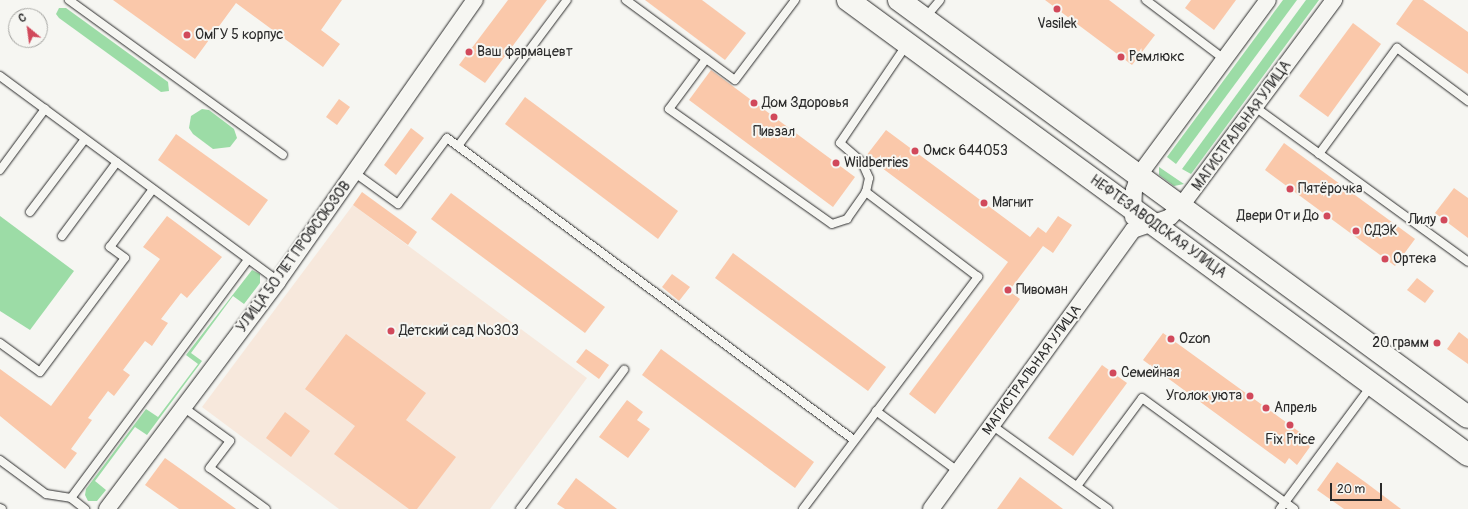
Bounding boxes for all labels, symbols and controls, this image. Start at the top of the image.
marker: Vasilek [1052,4,1062,14]
north arrow [8,8,48,48]
text: С [16,11,29,25]
place label: Vasilek [1037,16,1077,32]
place label: ОмГУ 5 корпус [195,27,283,43]
marker: ОмГУ 5 корпус [182,30,192,40]
place label: Ваш фармацевт [477,44,573,60]
marker: Ваш фармацевт [464,47,474,57]
place label: Ремлюкс [1129,49,1185,65]
marker: Ремлюкс [1116,52,1126,62]
street label: МАГИСТРАЛЬНАЯ УЛИЦА [1189,58,1295,194]
place label: Дом Здоровья [762,95,849,111]
marker: Дом Здоровья [749,98,759,108]
marker: Пивзал [769,112,779,122]
place label: Пивзал [753,124,795,140]
place label: Омск 644053 [923,143,1008,159]
marker: Омск 644053 [910,146,920,156]
place label: Wildberries [844,155,908,171]
marker: Wildberries [831,158,841,168]
street label: НЕФТЕЗАВОДСКАЯ УЛИЦА [1087,172,1229,282]
street label: УЛИЦА 50 ЛЕТ ПРОФСОЮЗОВ [234,178,354,336]
place label: Пятёрочка [1298,181,1362,197]
marker: Пятёрочка [1285,184,1295,194]
place label: Магнит [992,195,1034,211]
marker: Магнит [979,198,989,208]
place label: Двери От и До [1237,208,1319,224]
marker: Двери От и До [1322,211,1332,221]
place label: Лилу [1408,212,1436,228]
marker: Лилу [1439,215,1449,225]
place label: СДЭК [1364,223,1397,239]
marker: СДЭК [1351,226,1361,236]
place label: Ортека [1393,251,1436,267]
marker: Ортека [1380,254,1390,264]
place label: Пивоман [1016,282,1068,298]
marker: Пивоман [1003,285,1013,295]
street label: МАГИСТРАЛЬНАЯ УЛИЦА [979,302,1085,438]
place label: Детский сад №303 [399,323,519,339]
marker: Детский сад №303 [386,326,396,336]
place label: Ozon [1179,331,1210,347]
marker: Ozon [1166,334,1176,344]
place label: 20 грамм [1372,335,1429,351]
marker: 20 грамм [1432,338,1442,348]
place label: Семейная [1121,365,1179,381]
marker: Семейная [1108,368,1118,378]
place label: Уголок уюта [1166,388,1242,404]
marker: Уголок уюта [1245,391,1255,401]
place label: Апрель [1274,400,1318,416]
marker: Апрель [1261,403,1271,413]
marker: Fix Price [1285,420,1295,430]
place label: Fix Price [1265,432,1315,448]
scale bar [1332,475,1384,501]
text: 20 m [1337,482,1365,497]

